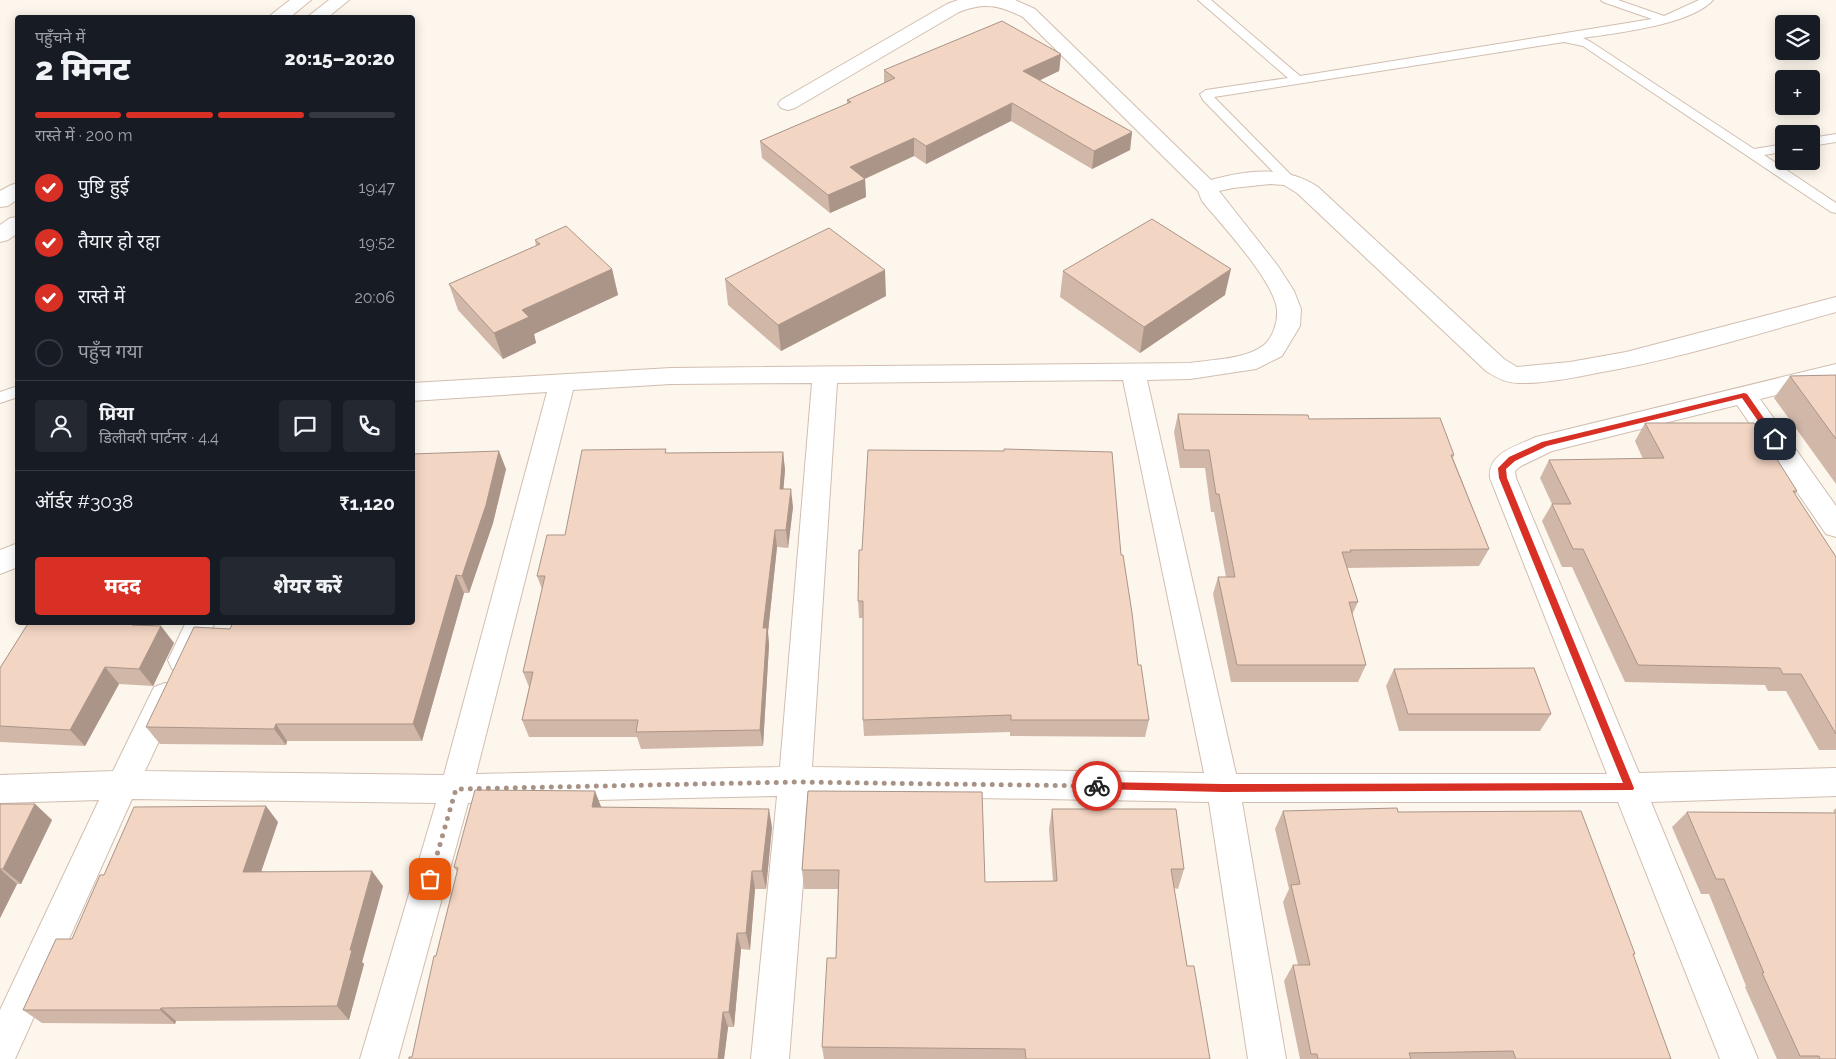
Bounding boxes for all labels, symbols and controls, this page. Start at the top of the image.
map controls [1775,15,1820,170]
button: layers [1775,15,1820,60]
text: पहुँचने में [35,28,85,47]
text: 20:15–20:20 [284,47,395,69]
text: 2 मिनट [35,50,130,87]
button: + [1775,70,1820,115]
button: − [1775,125,1820,170]
text: रास्ते में · 200 m [35,126,133,145]
icon: check [35,174,63,202]
text: पुष्टि हुई [78,175,129,197]
text: 19:47 [359,178,395,197]
icon: check [35,229,63,257]
text: तैयार हो रहा [78,230,160,252]
text: 19:52 [359,233,395,252]
icon: check [35,284,63,312]
text: रास्ते में [78,285,125,307]
text: 20:06 [354,288,395,307]
text: पहुँच गया [78,340,142,362]
button: person [35,400,87,452]
button: chat [279,400,331,452]
button: phone [343,400,395,452]
text: प्रिया [99,402,134,424]
pin [1754,418,1796,460]
icon: home [1761,425,1789,453]
text: डिलीवरी पार्टनर · 4.4 [99,428,219,447]
text: ऑर्डर #3038 [35,490,133,512]
text: ₹1,120 [339,492,395,514]
button: मदद [35,557,210,615]
button: शेयर करें [220,557,395,615]
courier [1072,761,1122,811]
icon: bike [1083,772,1111,800]
pin [409,858,451,900]
icon: bag [416,865,444,893]

